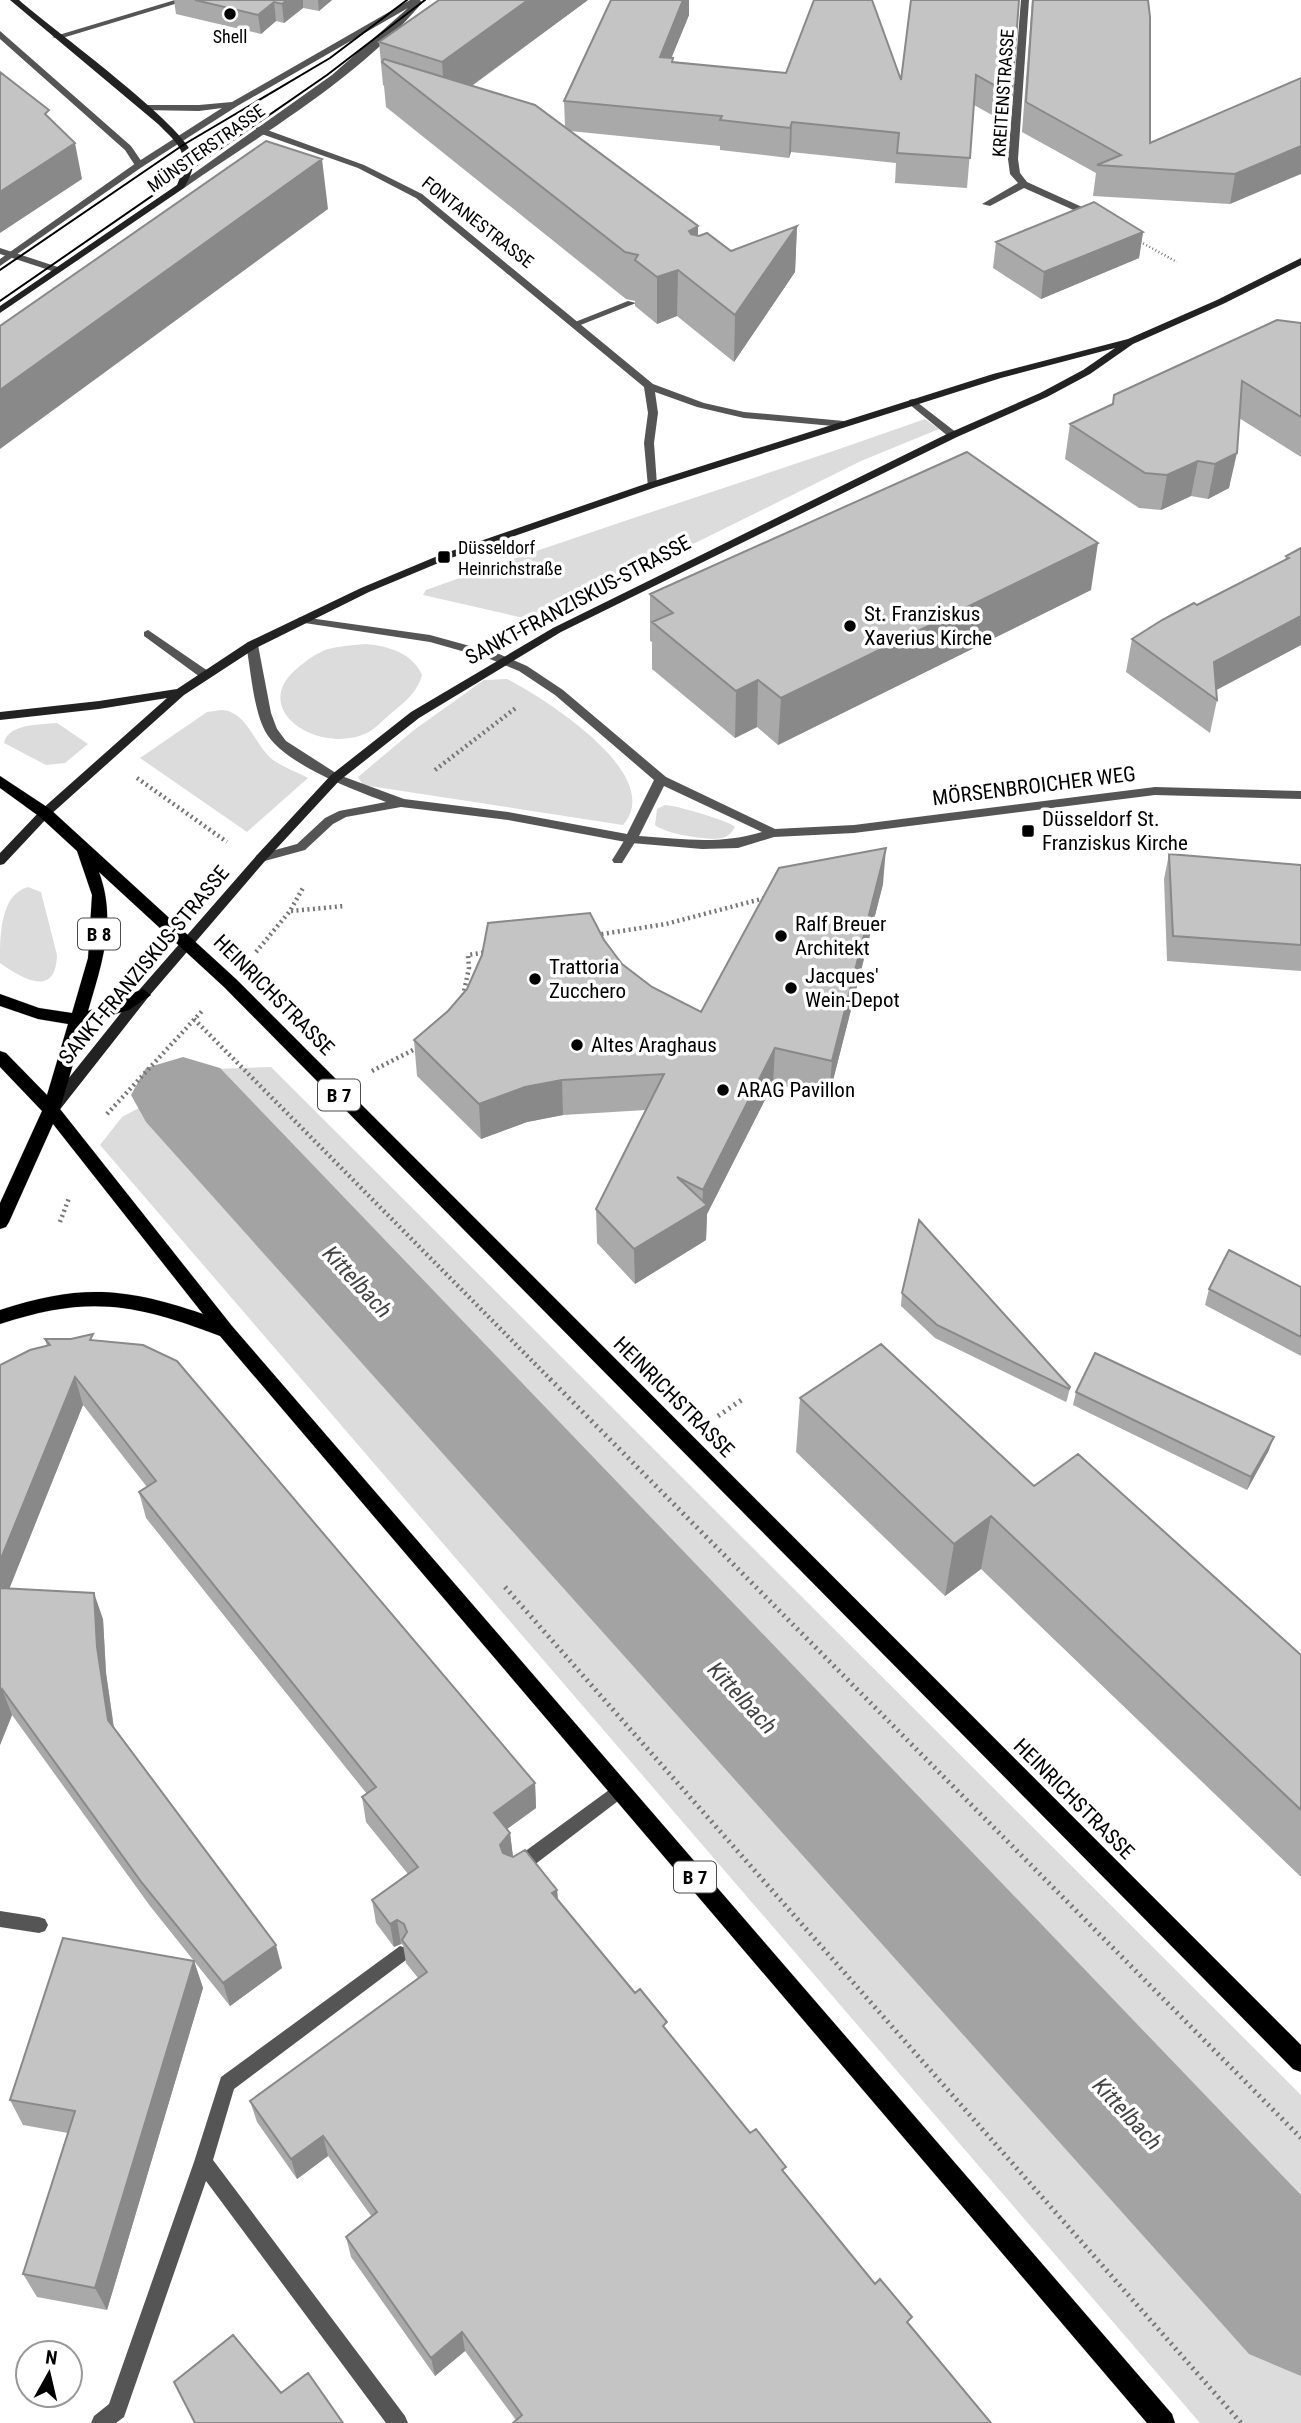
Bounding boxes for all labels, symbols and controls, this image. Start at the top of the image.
marker: Shell [222,6,238,22]
place label: Shell [213,26,247,47]
street label: KREITENSTRASSE [988,28,1018,158]
street label: MÜNSTERSTRASSE [143,100,269,196]
street label: FONTANESTRASSE [418,172,538,272]
street label: SANKT-FRANZISKUS-STRASSE [461,530,695,670]
place label: Düsseldorf Heinrichstraße [458,537,562,579]
marker: Düsseldorf Heinrichstraße [436,549,452,565]
place label: St. Franziskus Xaverius Kirche [864,602,992,650]
marker: St. Franziskus Xaverius Kirche [842,618,858,634]
street label: MÖRSENBROICHER WEG [931,762,1137,810]
place label: Düsseldorf St. Franziskus Kirche [1042,807,1188,855]
marker: Düsseldorf St. Franziskus Kirche [1020,823,1036,839]
street label: SANKT-FRANZISKUS-STRASSE [54,861,234,1069]
place label: Ralf Breuer Architekt [795,912,886,960]
road number: B 8 [78,918,120,950]
marker: Ralf Breuer Architekt [773,928,789,944]
street label: HEINRICHSTRASSE [209,930,339,1060]
place label: Trattoria Zucchero [549,955,626,1003]
place label: Jacques' Wein-Depot [805,964,900,1012]
marker: Trattoria Zucchero [527,971,543,987]
marker: Jacques' Wein-Depot [783,980,799,996]
place label: Altes Araghaus [591,1033,717,1057]
marker: Altes Araghaus [569,1037,585,1053]
place label: ARAG Pavillon [737,1078,855,1102]
road number: B 7 [318,1079,360,1110]
marker: ARAG Pavillon [715,1082,731,1098]
water label: Kittelbach [317,1240,397,1324]
street label: HEINRICHSTRASSE [609,1332,739,1462]
water label: Kittelbach [702,1656,782,1740]
street label: HEINRICHSTRASSE [1009,1734,1139,1864]
road number: B 7 [674,1862,716,1893]
water label: Kittelbach [1087,2072,1167,2156]
north arrow [14,2339,84,2409]
text: N [44,2345,59,2370]

